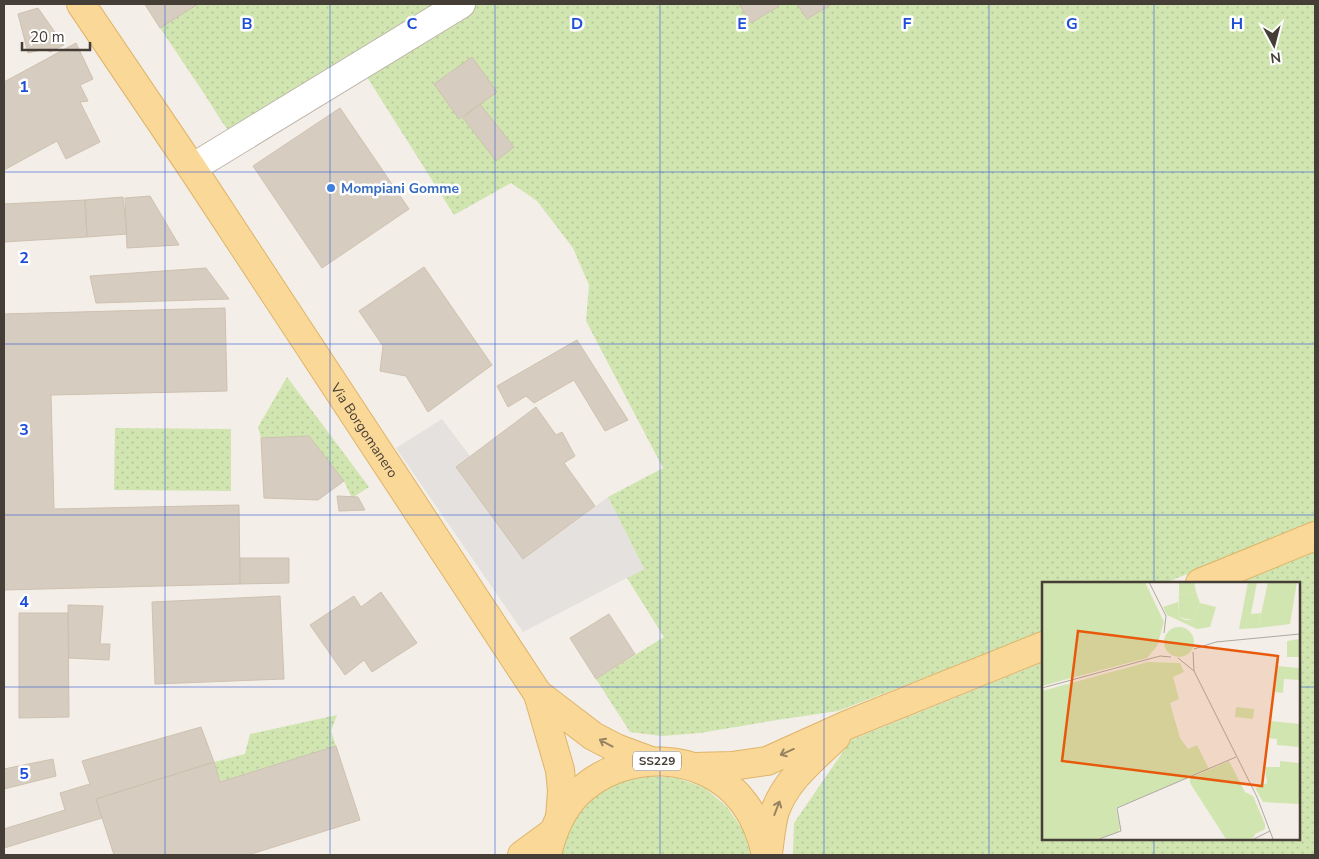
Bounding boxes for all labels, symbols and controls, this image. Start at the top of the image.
text: B [241,13,253,35]
text: C [407,13,418,35]
text: D [571,13,583,35]
text: E [737,13,747,35]
text: F [903,13,912,35]
text: G [1066,13,1078,35]
text: H [1231,13,1243,35]
scale bar [22,20,90,52]
north arrow [1249,20,1299,70]
text: 20 m [30,27,65,47]
text: N [1269,47,1282,67]
text: 1 [19,76,29,98]
place label: Mompiani Gomme [341,179,460,198]
marker: Mompiani Gomme [325,182,337,194]
text: 2 [19,247,29,269]
street label: Via Borgomanero [326,378,403,482]
text: 3 [19,419,29,441]
inset map [1042,582,1299,839]
text: 4 [19,591,29,613]
one-way arrow [599,738,614,747]
one-way arrow [780,748,795,758]
road number: SS229 [633,751,681,770]
text: 5 [19,763,29,785]
one-way arrow [773,801,782,816]

